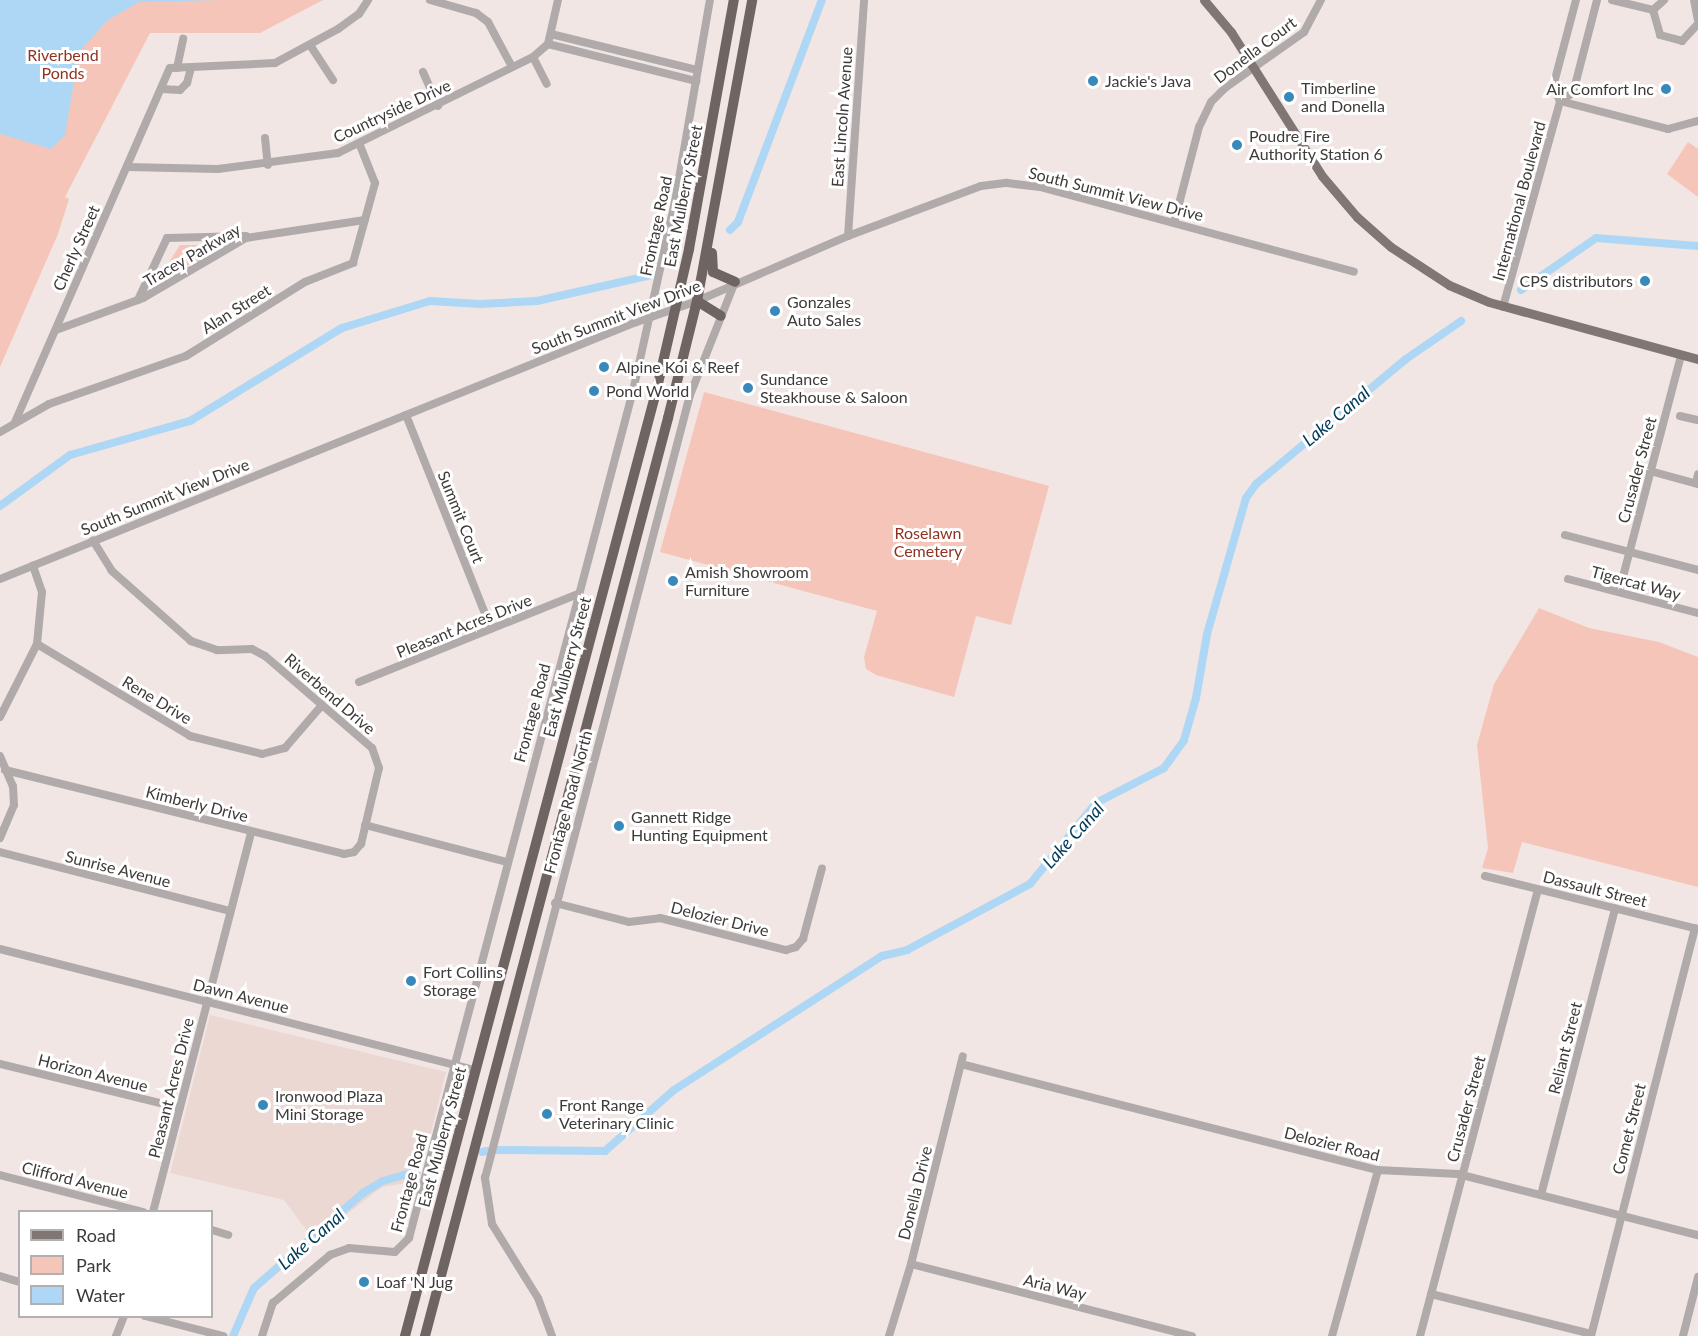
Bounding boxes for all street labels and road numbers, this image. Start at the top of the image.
street label: Donella Court [1210,13,1300,87]
street label: East Lincoln Avenue [827,46,857,188]
street label: Countryside Drive [330,75,454,147]
street label: International Boulevard [1488,119,1550,283]
street label: East Mulberry Street [660,123,706,269]
street label: South Summit View Drive [1026,163,1206,225]
street label: Frontage Road [636,174,676,278]
street label: Cherly Street [48,202,104,294]
street label: Tracey Parkway [140,219,244,291]
street label: South Summit View Drive [528,276,704,358]
street label: Alan Street [198,280,274,338]
street label: Crusader Street [1614,415,1660,525]
street label: South Summit View Drive [78,454,252,540]
street label: Summit Court [434,468,488,566]
street label: Tigercat Way [1589,562,1683,604]
street label: Pleasant Acres Drive [393,590,535,662]
street label: East Mulberry Street [539,595,595,739]
street label: Riverbend Drive [281,649,379,739]
street label: Frontage Road [510,661,554,765]
street label: Rene Drive [119,672,195,728]
street label: Frontage Road North [540,728,596,876]
street label: Kimberly Drive [144,782,250,826]
street label: Sunrise Avenue [63,847,173,891]
street label: Dassault Street [1541,867,1649,911]
street label: Delozier Drive [669,897,771,941]
street label: Dawn Avenue [191,975,291,1017]
street label: Reliant Street [1544,1000,1586,1096]
street label: Pleasant Acres Drive [144,1016,198,1160]
street label: Horizon Avenue [36,1050,150,1096]
street label: Crusader Street [1443,1054,1489,1164]
street label: East Mulberry Street [414,1065,470,1209]
street label: Comet Street [1608,1082,1650,1176]
street label: Delozier Road [1282,1123,1382,1165]
street label: Frontage Road [387,1131,431,1235]
street label: Donella Drive [894,1144,936,1242]
street label: Clifford Avenue [20,1157,130,1203]
street label: Aria Way [1022,1270,1088,1304]

